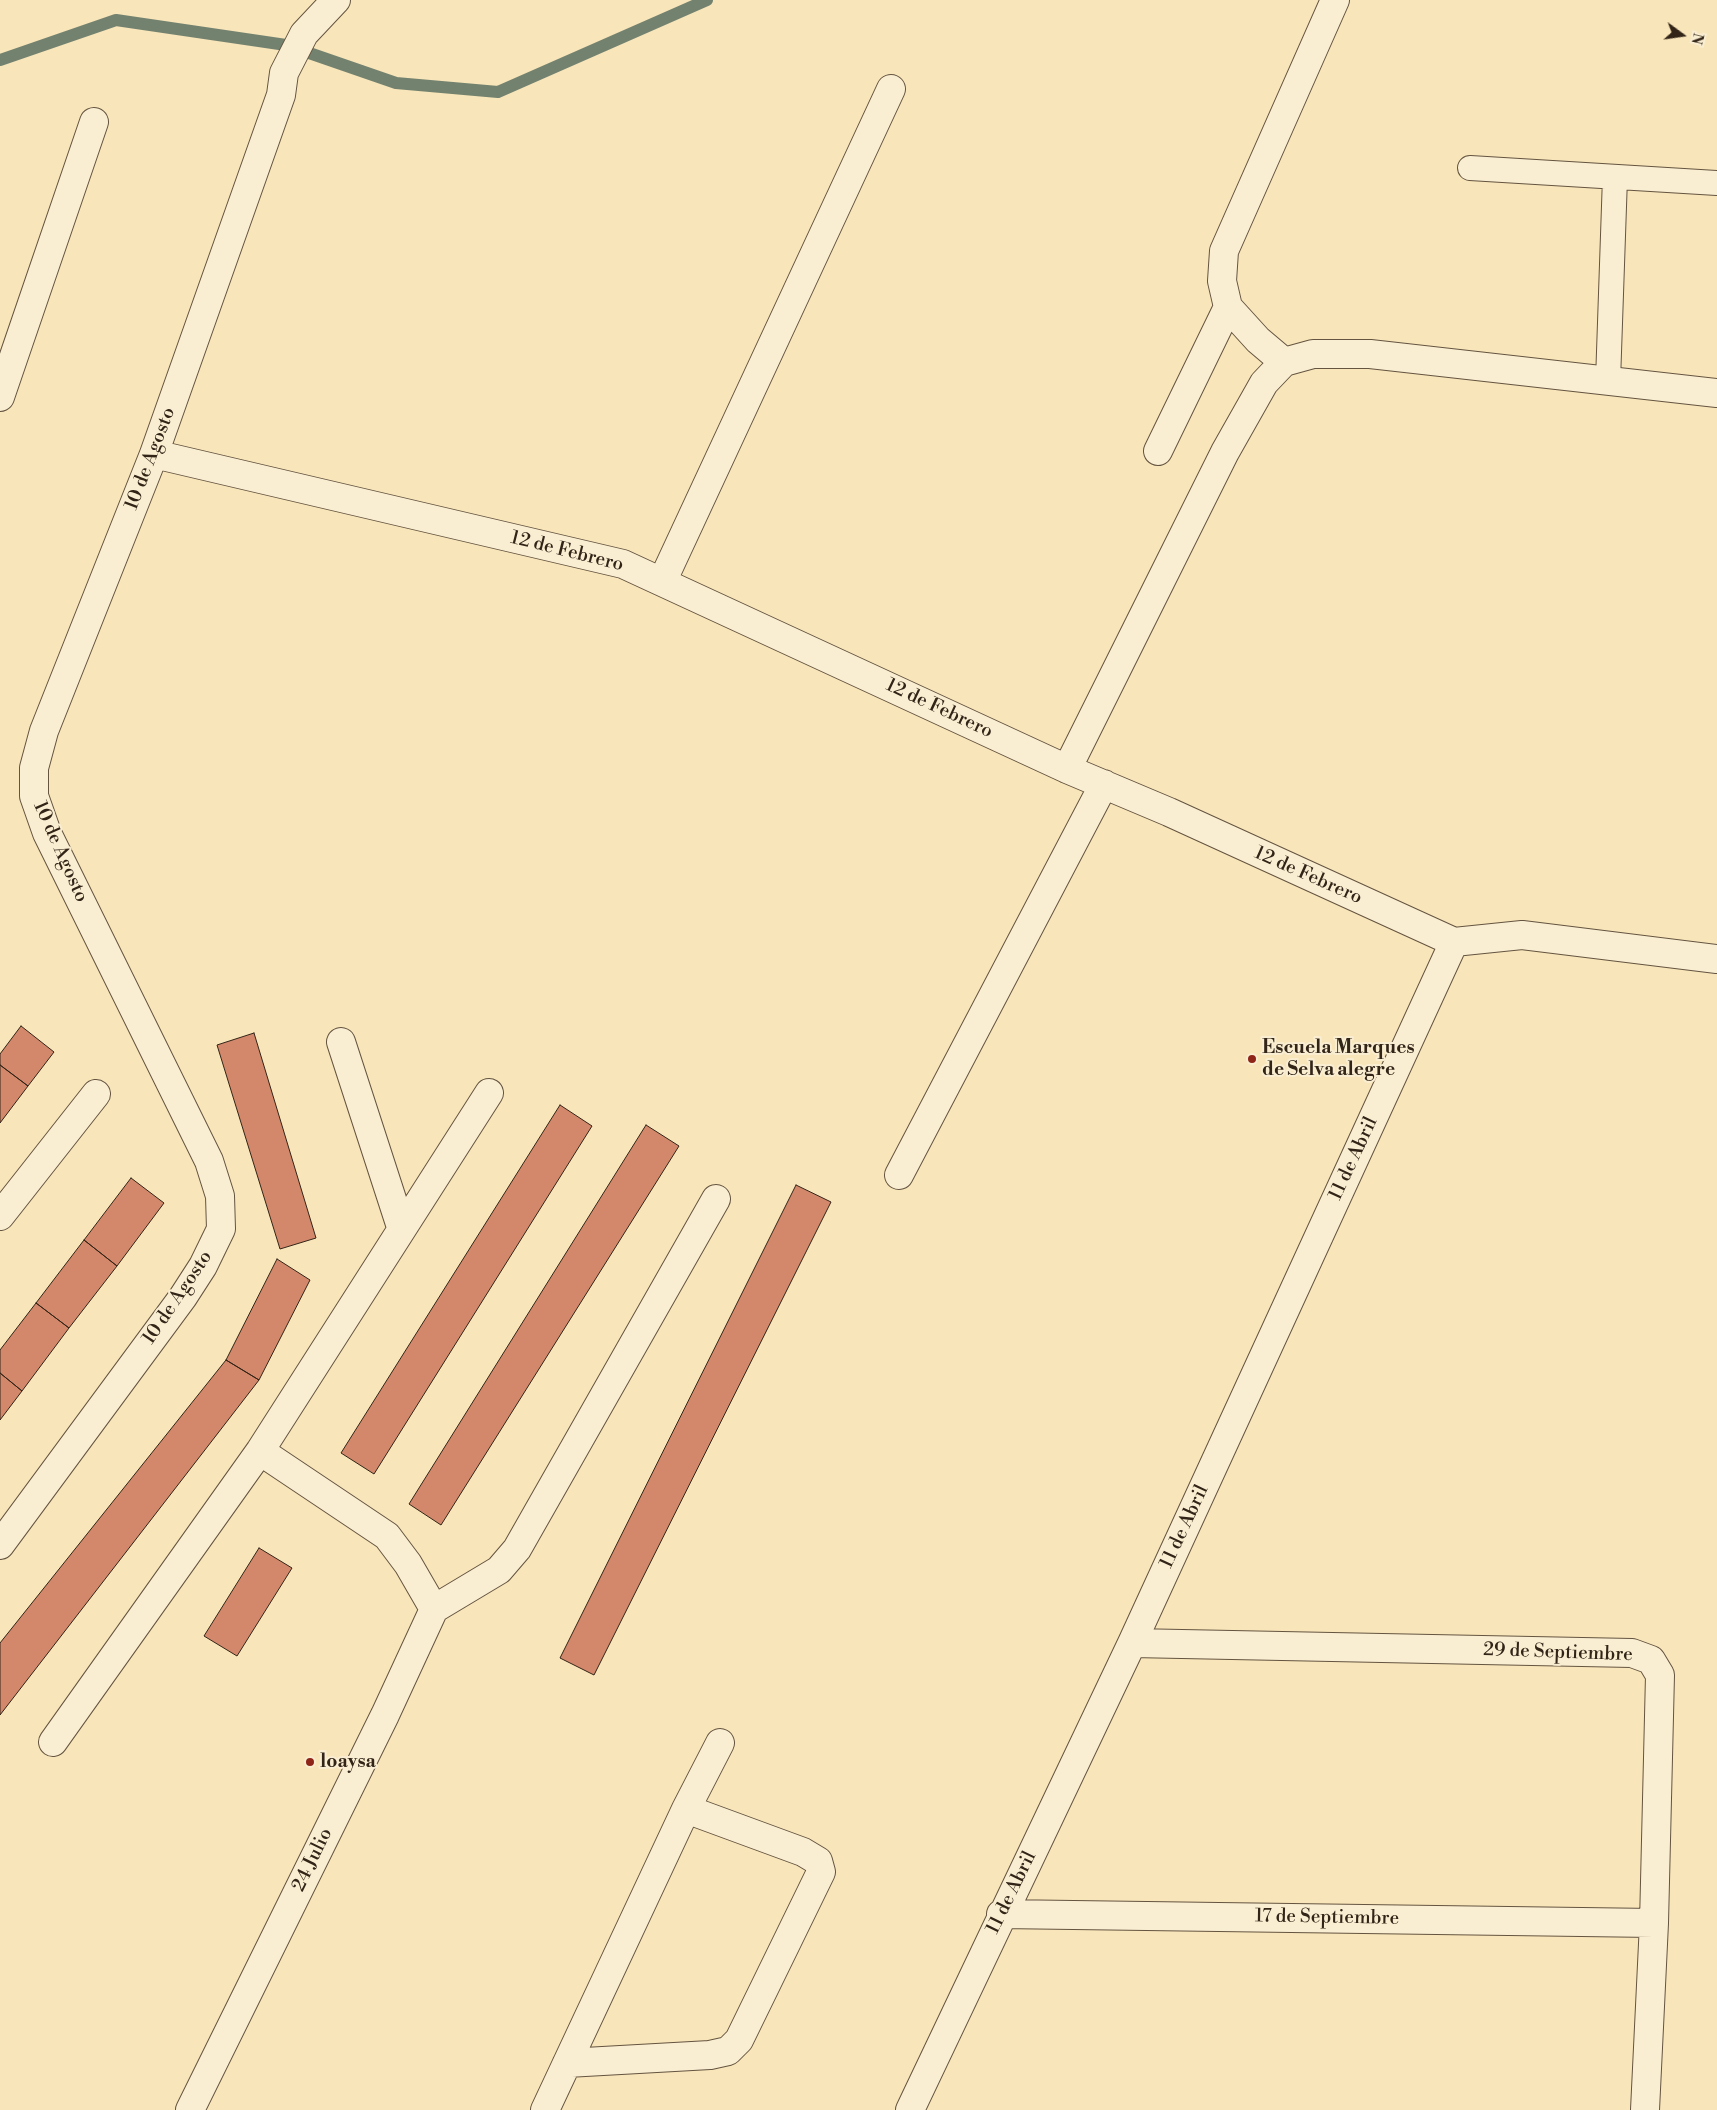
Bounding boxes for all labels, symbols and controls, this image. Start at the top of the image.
north arrow [1657,10,1707,60]
text: N [1686,31,1707,46]
street label: 10 de Agosto [121,404,181,514]
street label: 12 de Febrero [508,527,626,577]
street label: 12 de Febrero [882,674,996,744]
street label: 10 de Agosto [28,798,92,906]
street label: 12 de Febrero [1251,842,1365,910]
place label: Escuela Marques de Selva alegre [1262,1037,1415,1081]
marker: Escuela Marques de Selva alegre [1246,1053,1258,1065]
street label: 11 de Abril [1325,1114,1383,1204]
street label: 10 de Agosto [138,1247,218,1349]
street label: 11 de Abril [1156,1482,1214,1572]
street label: 29 de Septiembre [1483,1639,1633,1667]
place label: loaysa [320,1751,376,1773]
marker: loaysa [304,1756,316,1768]
street label: 24 Julio [288,1825,338,1895]
street label: 11 de Abril [982,1848,1042,1938]
street label: 17 de Septiembre [1255,1905,1399,1931]

